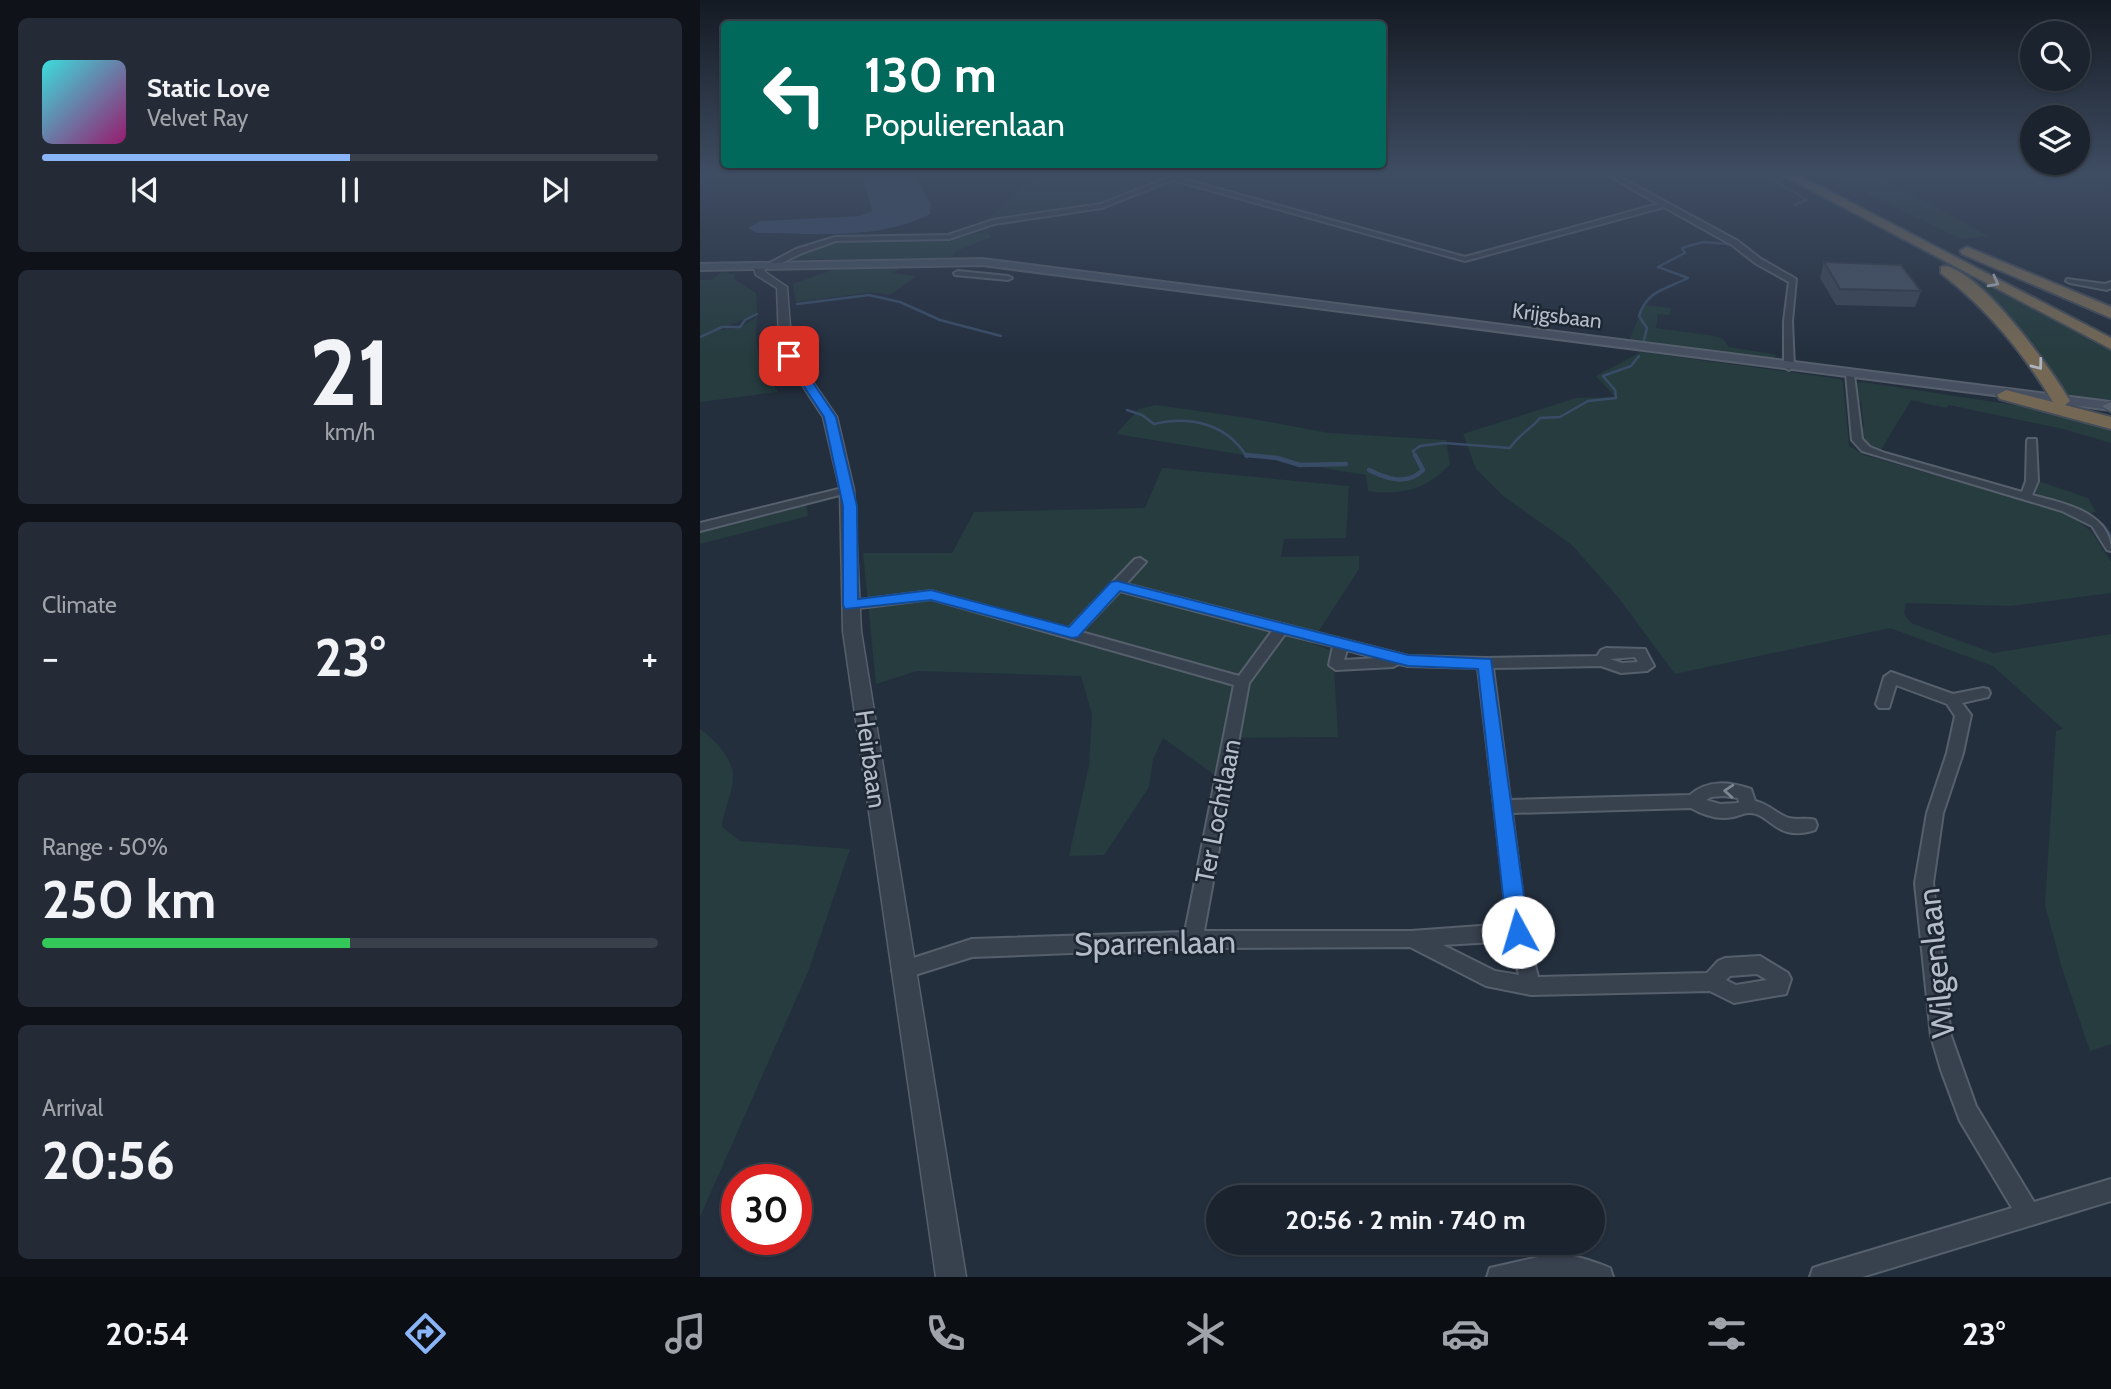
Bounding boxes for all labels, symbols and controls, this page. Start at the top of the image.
map controls [2020,21,2090,175]
button: search [2020,21,2090,91]
text: 130 m [864,45,997,104]
icon: left [749,49,840,140]
text: Static Love [147,72,270,104]
text: Velvet Ray [147,104,248,132]
text: Populierenlaan [864,105,1065,144]
button: layers [2020,105,2090,175]
icon: previous [126,171,164,209]
icon: pause [331,171,369,209]
icon: next [536,171,574,209]
one-way arrow [1986,274,1999,288]
street label: Krijgsbaan [1511,298,1603,334]
text: 21 [309,317,391,428]
pin [759,326,819,386]
icon: arrive [770,337,808,375]
one-way arrow [2029,357,2042,370]
text: km/h [325,418,375,446]
text: Climate [42,591,117,619]
text: 23° [315,626,385,689]
text: − [42,634,59,681]
text: + [641,634,658,681]
street label: Heirbaan [848,708,894,810]
street label: Ter Lochtlaan [1188,736,1248,886]
one-way arrow [1723,784,1734,799]
text: Range · 50% [42,833,168,861]
text: 250 km [42,868,216,931]
street label: Wilgenlaan [1908,886,1963,1040]
position arrow [1481,895,1555,969]
street label: Sparrenlaan [1074,922,1236,963]
text: Arrival [42,1094,103,1122]
text: 20:56 [42,1129,175,1192]
speed limit sign: 30 [721,1164,812,1255]
text: 20:56 · 2 min · 740 m [1285,1204,1526,1236]
icon: directions [401,1309,450,1358]
icon: music [661,1309,710,1358]
icon: phone [921,1309,970,1358]
icon: climate [1181,1309,1230,1358]
icon: car [1441,1309,1490,1358]
icon: filters [1702,1309,1751,1358]
text: 20:54 [106,1314,189,1353]
text: 23° [1962,1314,2005,1353]

